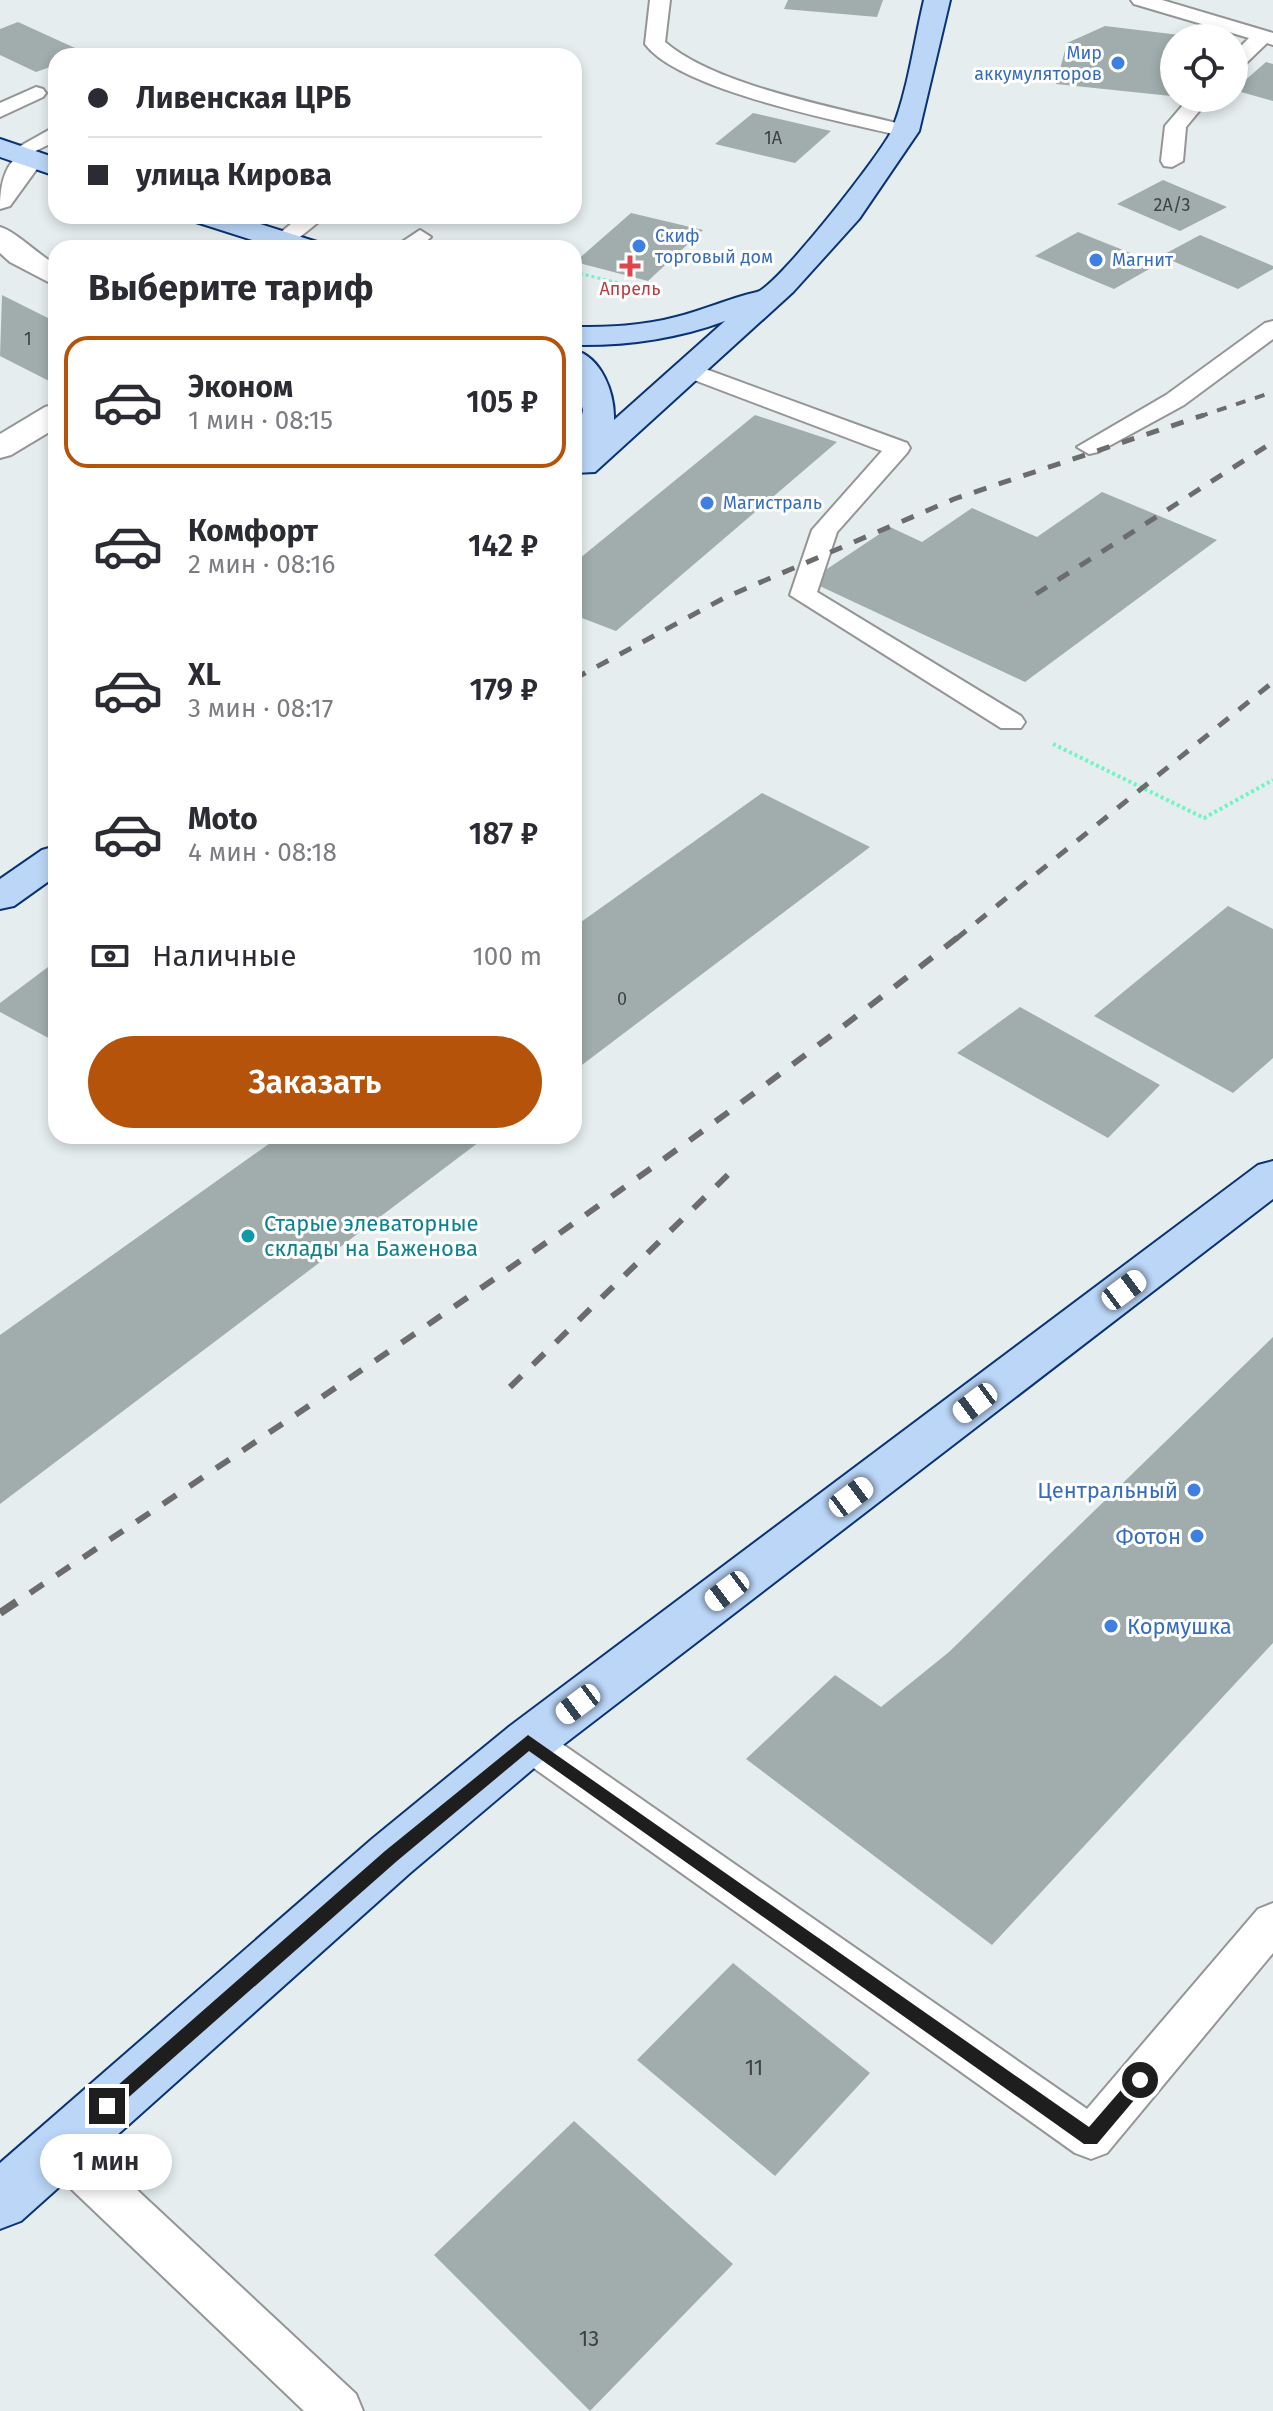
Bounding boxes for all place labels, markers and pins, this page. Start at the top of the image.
place label: Мир аккумуляторов [974,42,1102,85]
marker: Мир аккумуляторов [1109,54,1127,72]
place label: Скиф торговый дом [655,225,773,268]
marker: Скиф торговый дом [630,237,648,255]
place label: Магнит [1112,249,1174,271]
marker: Магнит [1087,251,1105,269]
marker: Апрель [621,257,639,275]
place label: Апрель [600,278,660,300]
place label: Магистраль [723,492,822,514]
marker: Магистраль [698,494,716,512]
place label: Старые элеваторные склады на Баженова [264,1210,479,1262]
marker: Старые элеваторные склады на Баженова [239,1227,257,1245]
place label: Центральный [1037,1477,1178,1504]
marker: Центральный [1185,1481,1203,1499]
place label: Фотон [1115,1523,1181,1550]
marker: Фотон [1188,1527,1206,1545]
place label: Кормушка [1127,1613,1232,1640]
marker: Кормушка [1102,1617,1120,1635]

